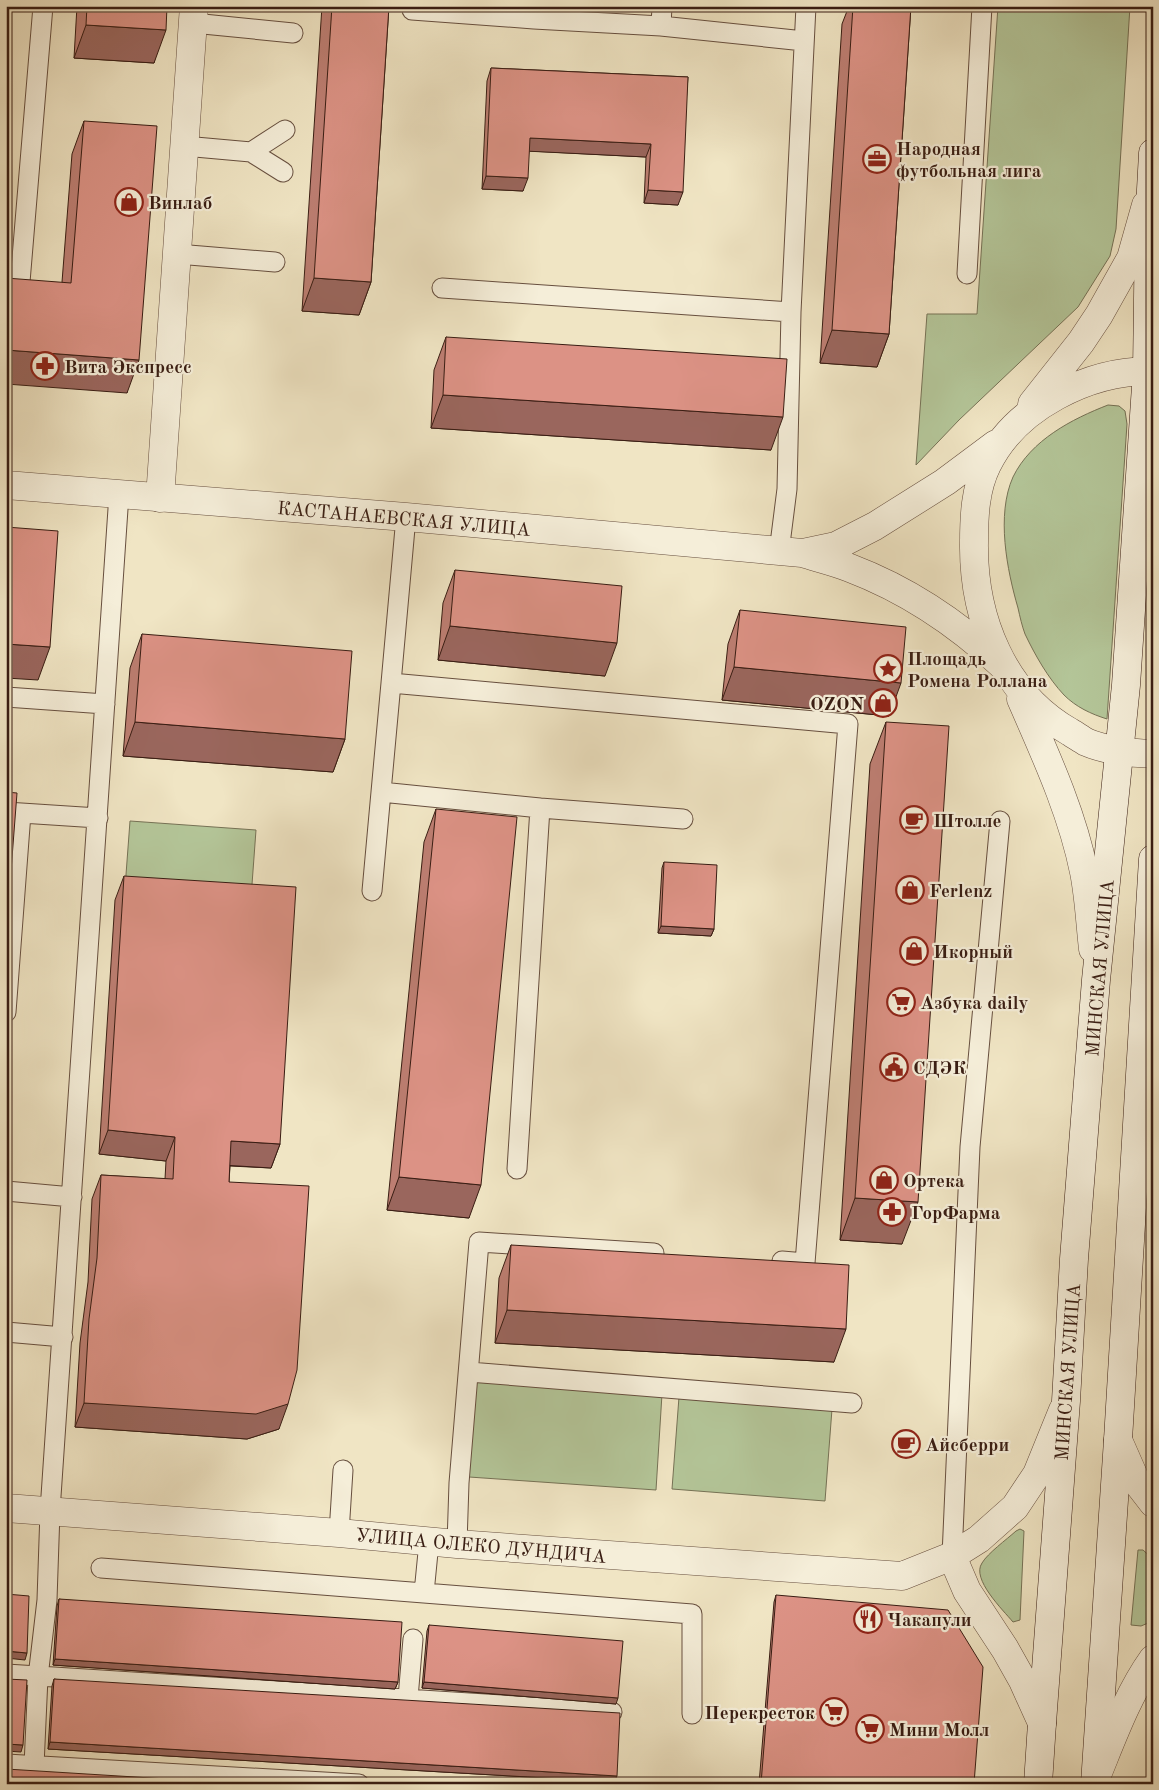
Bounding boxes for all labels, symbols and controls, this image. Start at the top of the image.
place label: Народная футбольная лига [896,141,1042,182]
office icon: Народная футбольная лига [862,144,892,174]
shop icon: Винлаб [114,187,144,217]
place label: Винлаб [148,195,212,214]
pharmacy icon: Вита Экспресс [30,351,60,381]
place label: Вита Экспресс [64,359,192,378]
street label: КАСТАНАЕВСКАЯ УЛИЦА [276,500,532,541]
place label: Площадь Ромена Роллана [907,651,1048,692]
place icon: Площадь Ромена Роллана [873,654,903,684]
shop icon: OZON [868,688,898,718]
place label: OZON [810,696,864,715]
cafe icon: Штолле [899,805,929,835]
place label: Штолле [933,813,1002,832]
shop icon: Ferlenz [895,875,925,905]
street label: МИНСКАЯ УЛИЦА [1084,878,1119,1058]
place label: Ferlenz [929,883,992,902]
shop icon: Икорный [899,936,929,966]
place label: Икорный [933,944,1013,963]
supermarket icon: Азбука daily [886,987,916,1017]
place label: Азбука daily [920,995,1028,1014]
public building icon: СДЭК [879,1052,909,1082]
place label: СДЭК [913,1060,966,1079]
shop icon: Ортека [869,1165,899,1195]
place label: Ортека [903,1173,965,1192]
pharmacy icon: ГорФарма [877,1197,907,1227]
place label: ГорФарма [911,1205,1001,1224]
street label: МИНСКАЯ УЛИЦА [1054,1282,1085,1462]
cafe icon: Айсберри [891,1429,921,1459]
place label: Айсберри [925,1437,1009,1456]
street label: УЛИЦА ОЛЕКО ДУНДИЧА [355,1527,607,1568]
restaurant icon: Чакапули [853,1604,883,1634]
place label: Чакапули [887,1612,972,1631]
supermarket icon: Перекресток [819,1697,849,1727]
place label: Перекресток [704,1705,815,1724]
supermarket icon: Мини Молл [855,1714,885,1744]
place label: Мини Молл [889,1722,990,1741]

